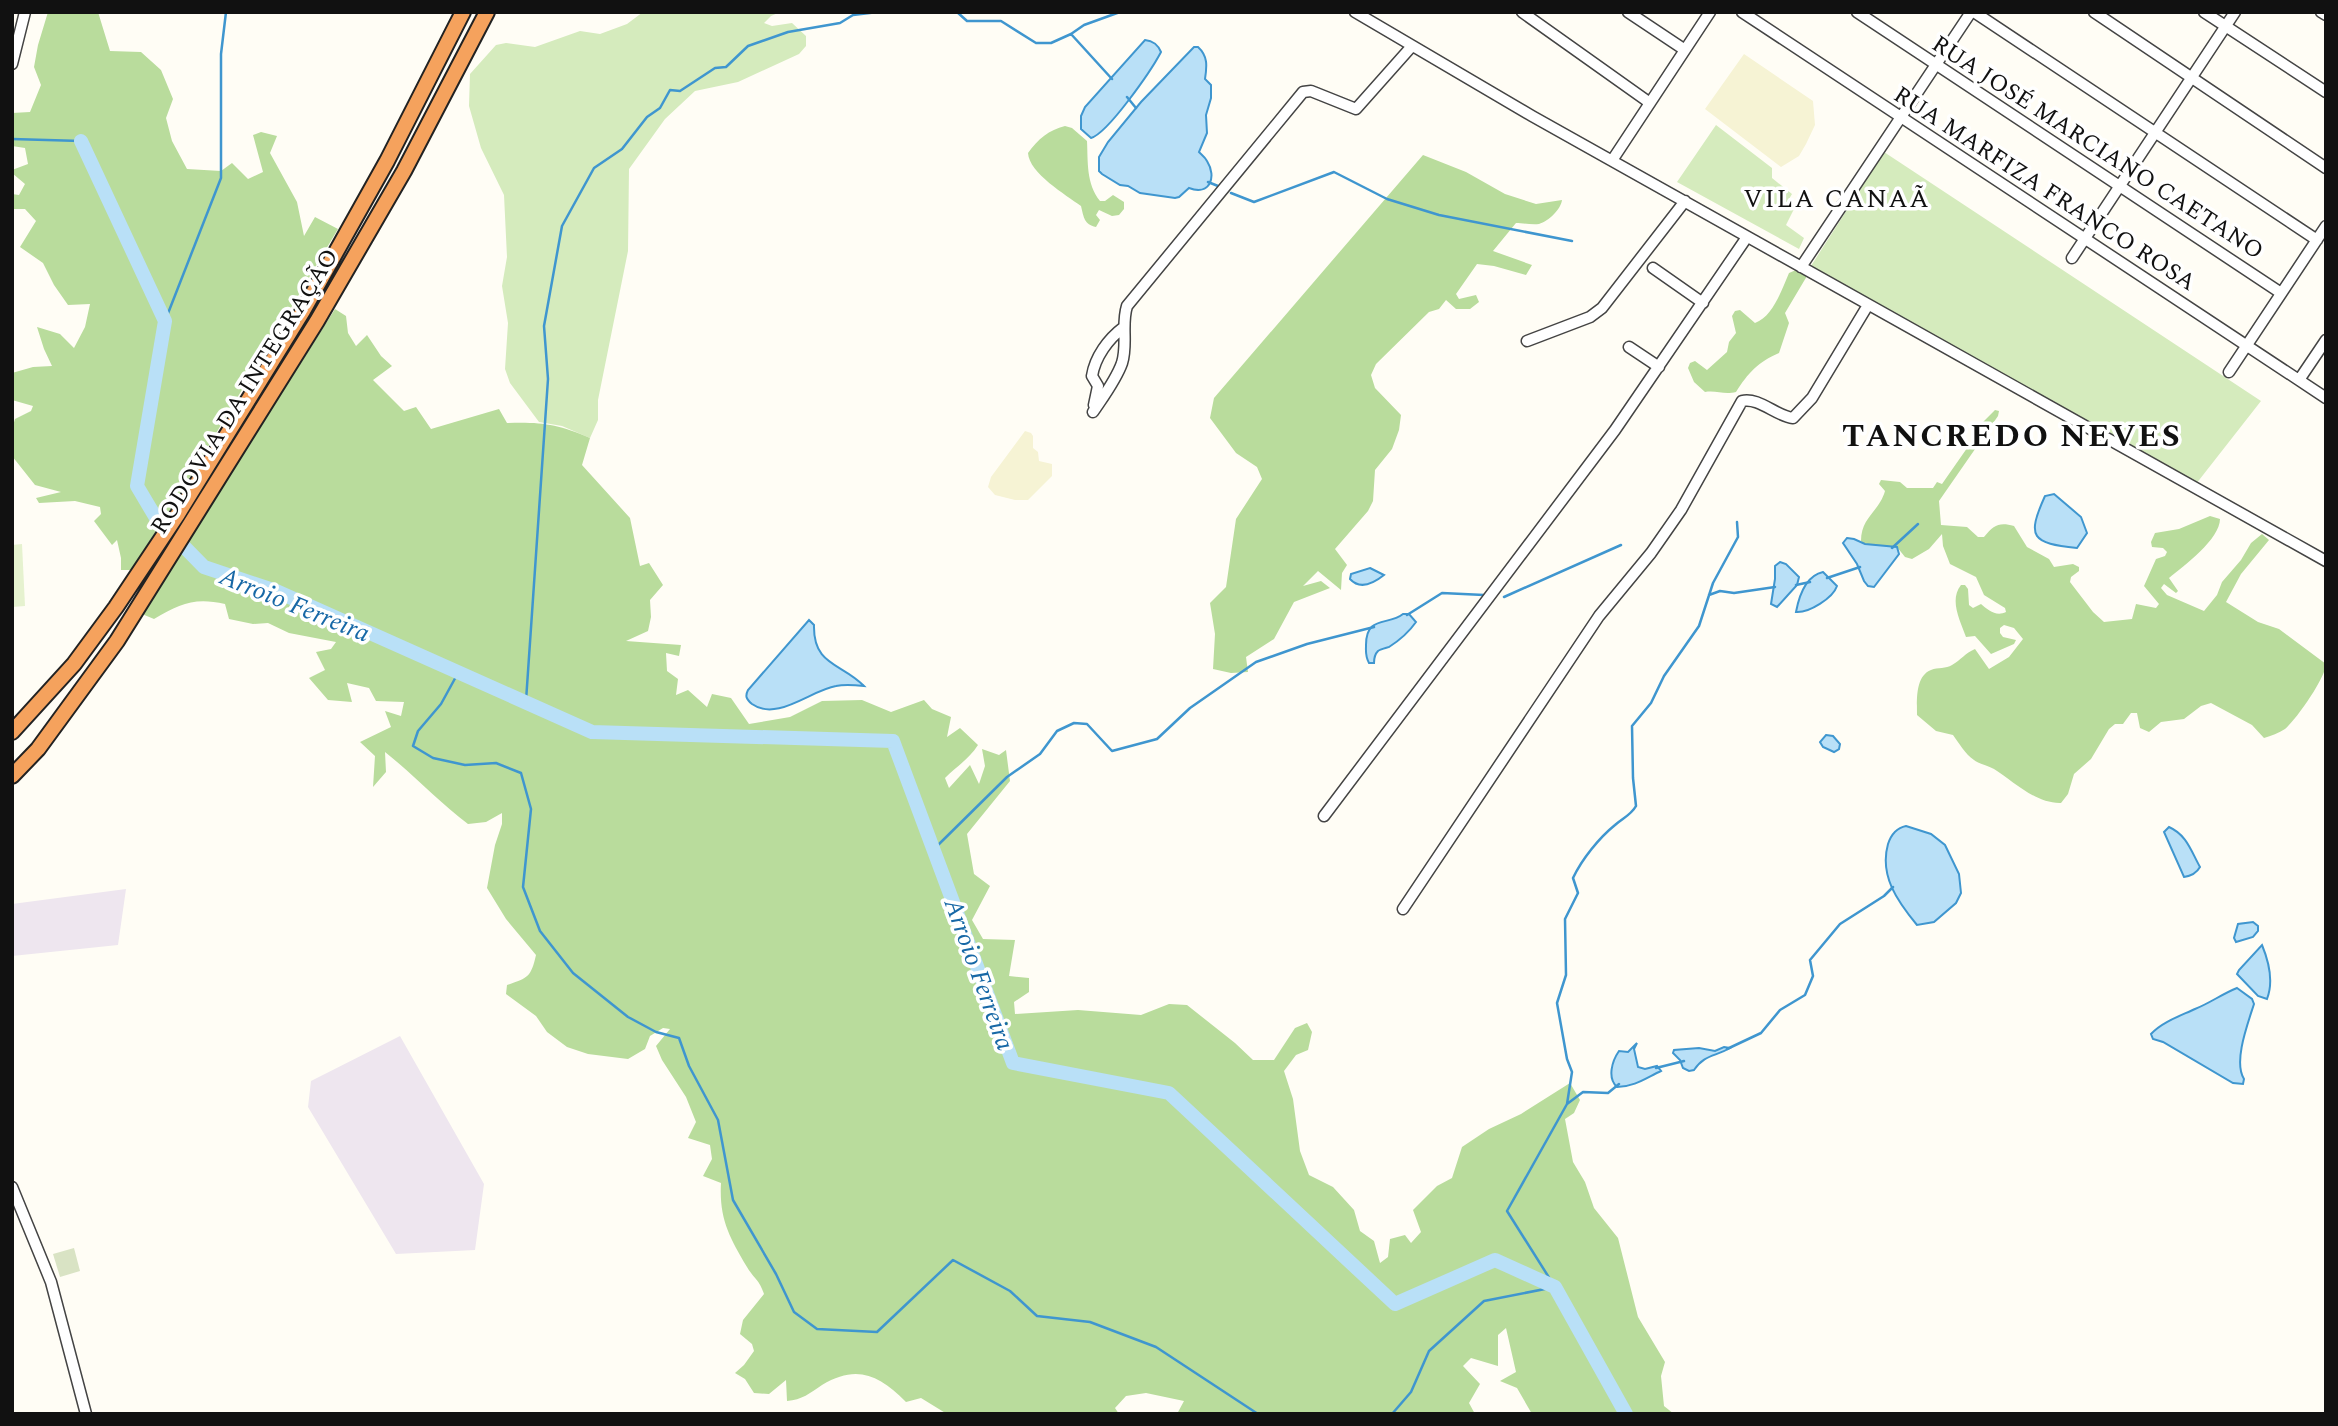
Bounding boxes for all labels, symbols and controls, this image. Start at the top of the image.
street label: RUA JOSÉ MARCIANO CAETANO [1924,27,2271,269]
street label: RUA MARFIZA FRANCO ROSA [1886,77,2203,301]
district label: VILA CANAÃ [1743,179,1931,219]
street label: RODOVIA DA INTEGRAÇÃO [142,242,348,542]
district label: TANCREDO NEVES [1842,412,2182,461]
water label: Arroio Ferreira [212,556,376,653]
water label: Arroio Ferreira [933,892,1025,1056]

